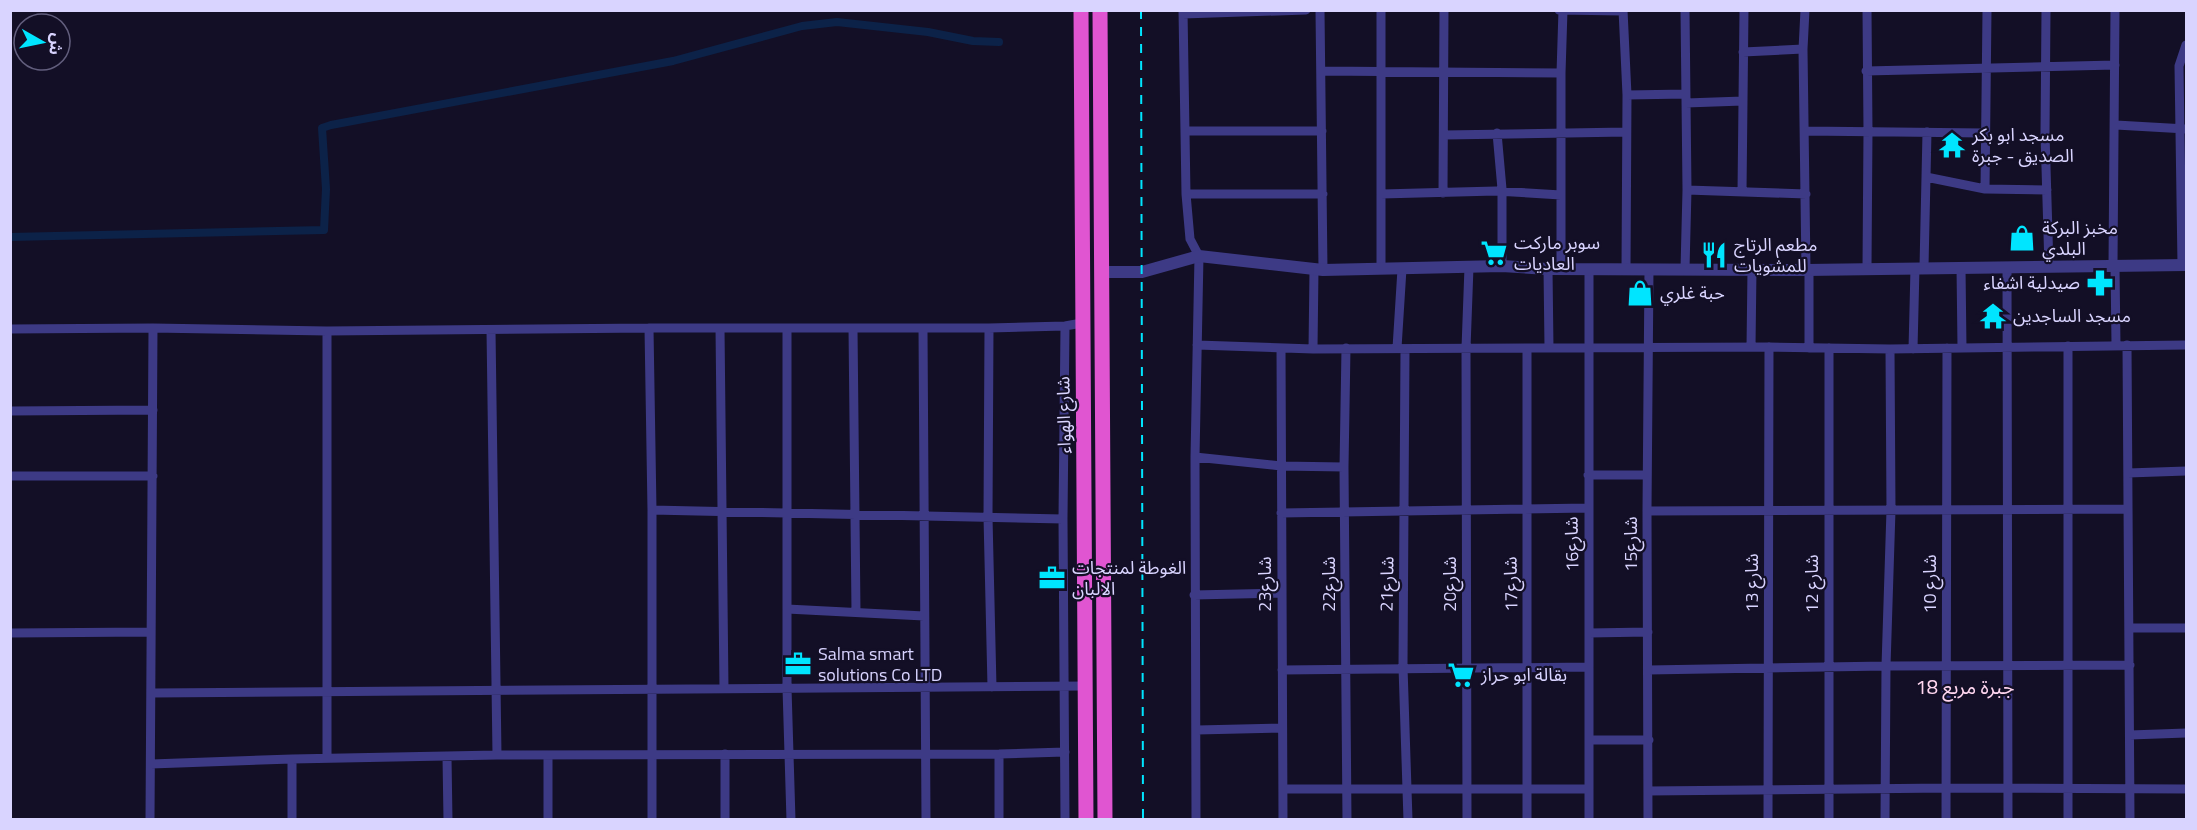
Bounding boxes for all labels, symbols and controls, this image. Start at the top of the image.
north arrow [12,12,72,72]
text: ش [43,32,70,57]
place label: مسجد ابو بكر الصديق - جبرة [1971,121,2074,169]
temple icon: مسجد ابو بكر الصديق - جبرة [1937,130,1967,160]
place label: مخبز البركة البلدي [2042,214,2118,262]
shop icon: مخبز البركة البلدي [2007,223,2037,253]
place label: سوبر ماركت العاديات [1514,229,1600,277]
place label: مطعم الرتاج للمشويات [1734,231,1817,279]
supermarket icon: سوبر ماركت العاديات [1479,238,1509,268]
restaurant icon: مطعم الرتاج للمشويات [1699,240,1729,270]
pharmacy icon: صيدلية اشفاء [2085,268,2115,298]
place label: صيدلية اشفاء [1983,269,2080,296]
shop icon: حبة غلري [1625,278,1655,308]
place label: حبة غلري [1660,279,1725,306]
temple icon: مسجد الساجدين [1978,301,2008,331]
place label: مسجد الساجدين [2013,302,2131,329]
street label: شارع الهواء [1049,376,1079,454]
street label: شارع16 [1558,516,1586,572]
street label: شارع15 [1617,516,1645,572]
street label: شارع 13 [1738,553,1766,613]
place label: الغوطة لمنتجات الالبان [1072,554,1186,602]
street label: شارع 12 [1798,554,1826,614]
street label: شارع 10 [1916,554,1944,614]
street label: شارع23 [1251,556,1279,612]
street label: شارع22 [1315,556,1343,612]
street label: شارع21 [1373,556,1401,612]
street label: شارع20 [1436,556,1464,612]
street label: شارع17 [1497,556,1525,612]
office icon: الغوطة لمنتجات الالبان [1037,563,1067,593]
place label: Salma smart solutions Co LTD [818,640,942,688]
office icon: Salma smart solutions Co LTD [783,649,813,679]
supermarket icon: بقالة ابو حراز [1446,660,1476,690]
place label: بقالة ابو حراز [1480,661,1567,688]
district label: جبرة مربع 18 [1916,671,2014,702]

